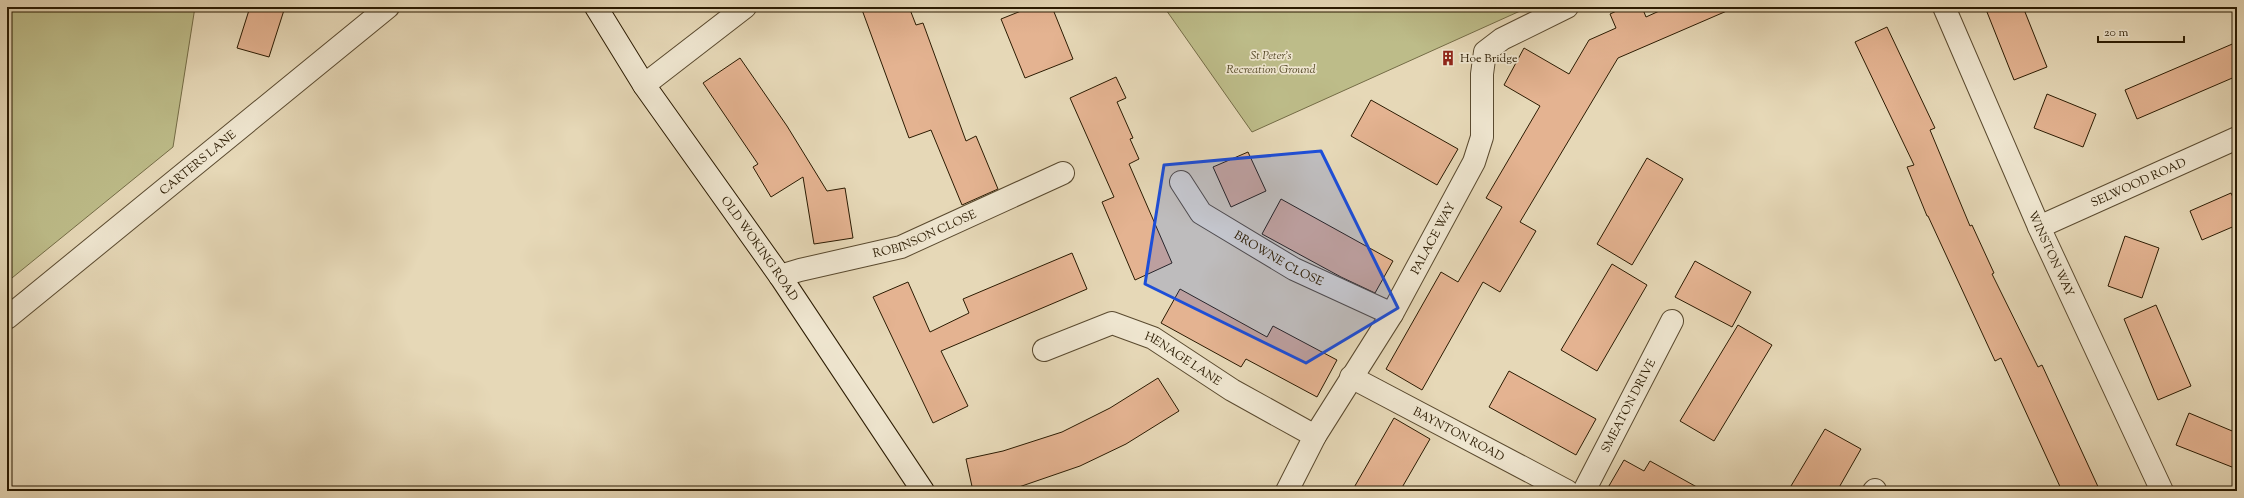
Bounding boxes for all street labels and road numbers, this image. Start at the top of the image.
street label: CARTERS LANE [156,126,241,200]
street label: SELWOOD ROAD [2088,154,2190,213]
street label: OLD WOKING ROAD [716,193,802,305]
street label: PALACE WAY [1407,199,1461,278]
street label: ROBINSON CLOSE [871,205,980,263]
street label: WINSTON WAY [2023,208,2078,300]
street label: BROWNE CLOSE [1230,227,1327,292]
street label: HENAGE LANE [1142,328,1225,391]
street label: SMEATON DRIVE [1597,355,1661,456]
street label: BAYNTON ROAD [1409,403,1507,466]

